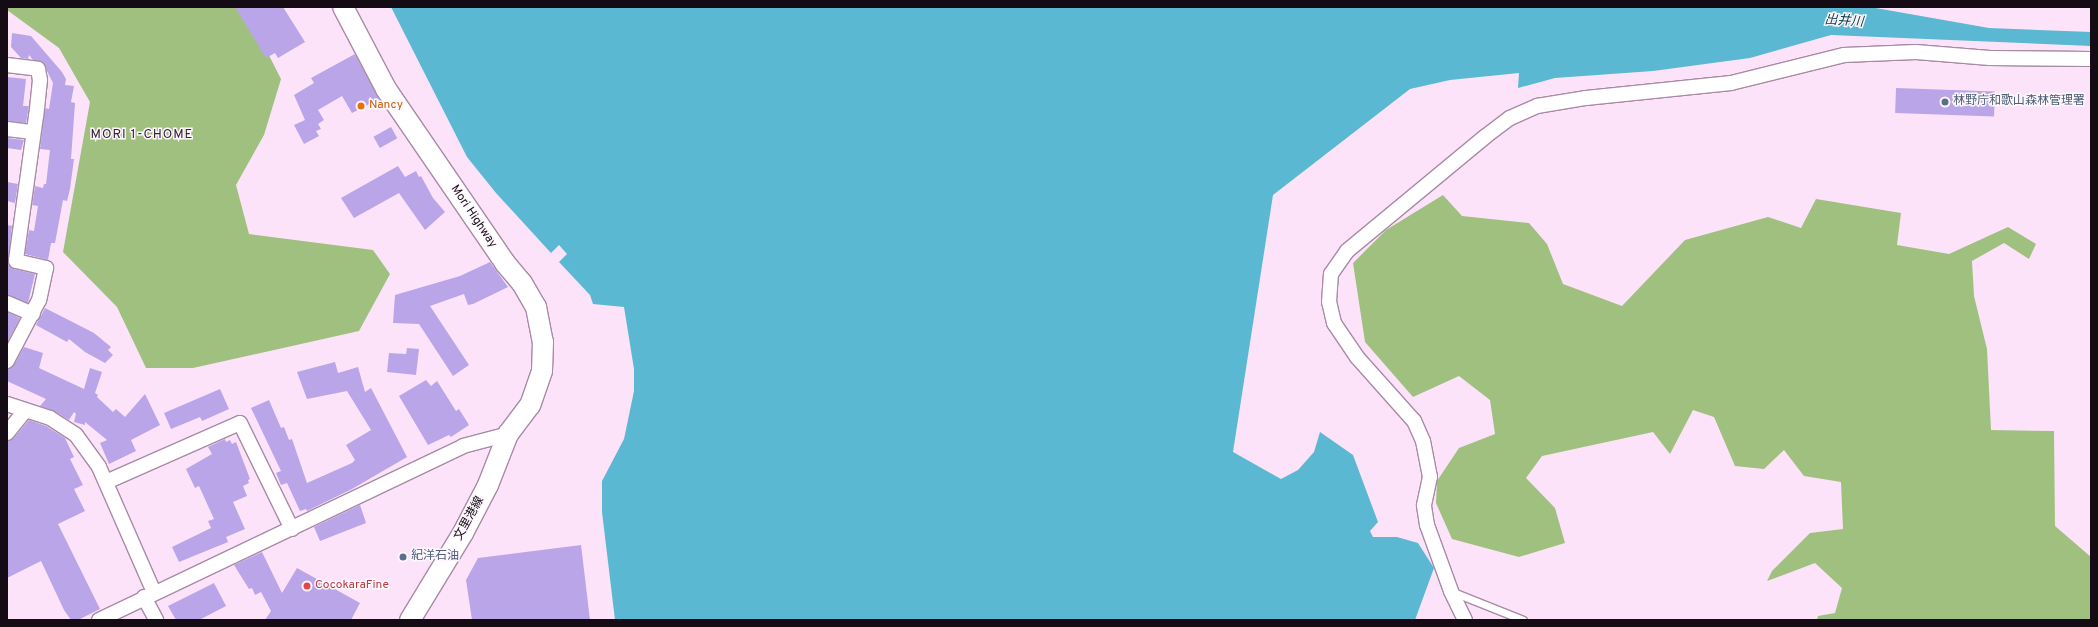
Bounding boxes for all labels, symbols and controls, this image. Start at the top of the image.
water label: 出井川 [1824,13,1864,31]
place label: 林野庁和歌山森林管理署 [1953,95,2085,109]
marker: 林野庁和歌山森林管理署 [1940,97,1950,107]
place label: Nancy [369,99,403,113]
marker: Nancy [356,101,366,111]
district label: MORI 1-CHOME [91,127,193,143]
street label: Mori Highway [447,183,499,251]
street label: 文里港線 [452,495,488,543]
place label: 紀洋石油 [411,550,459,564]
marker: 紀洋石油 [398,552,408,562]
place label: CocokaraFine [315,579,389,593]
marker: CocokaraFine [302,581,312,591]

